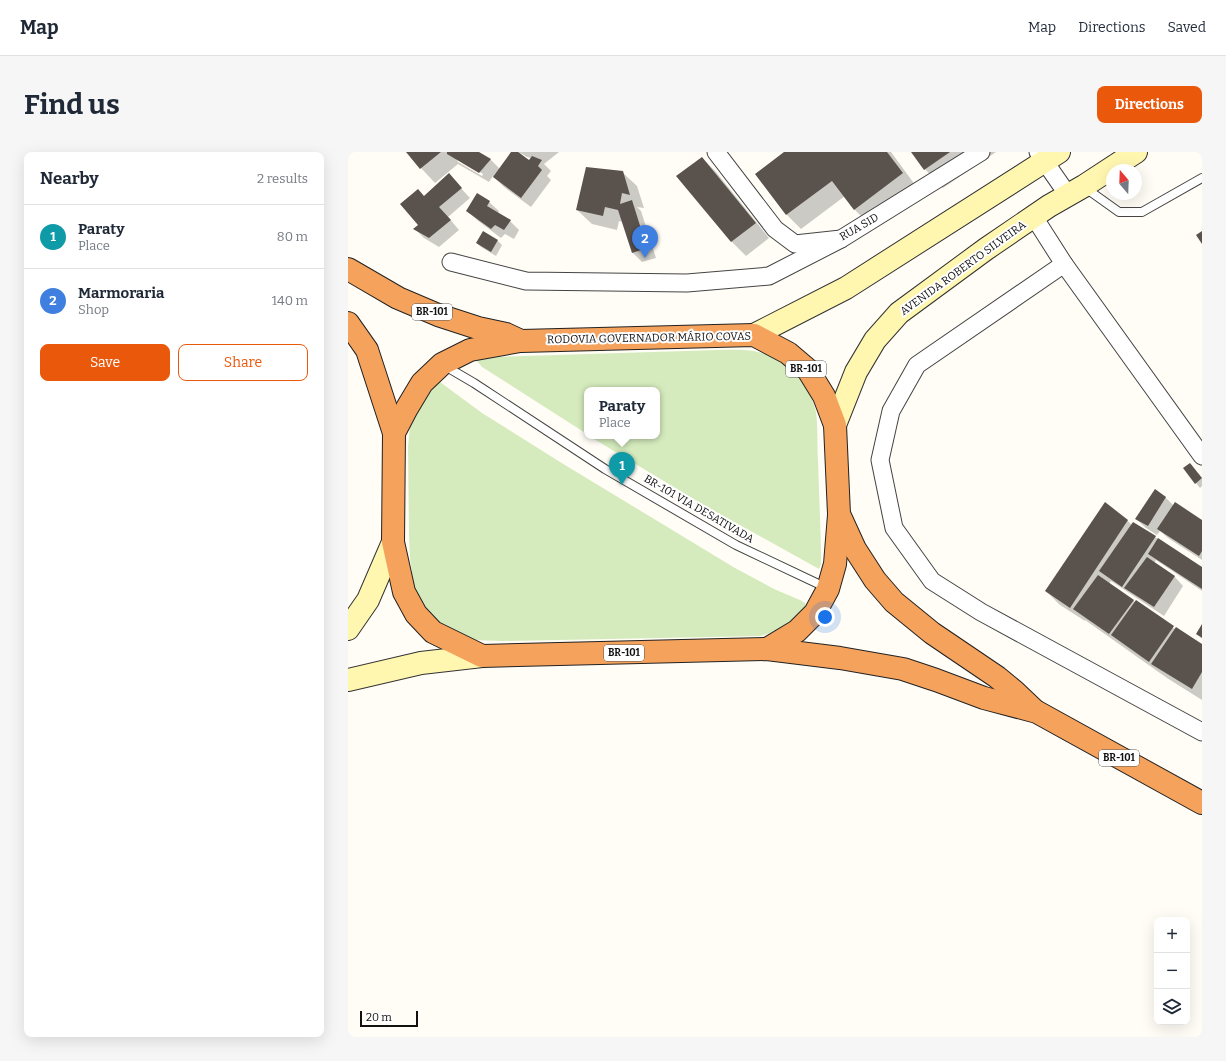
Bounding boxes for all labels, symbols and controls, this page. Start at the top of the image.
text: Map [20,16,59,39]
text: Map [1028,19,1056,36]
text: Directions [1078,19,1146,36]
text: Saved [1168,19,1206,36]
button: Directions [1097,86,1202,123]
text: Find us [24,88,120,121]
north arrow [1106,164,1142,200]
text: Nearby [40,168,99,189]
text: 2 results [257,171,308,186]
street label: RUA SID [837,211,881,243]
street label: AVENIDA ROBERTO SILVEIRA [898,218,1028,318]
text: Paraty [78,220,125,238]
pin: 2 [632,225,658,258]
text: 1 [50,229,56,244]
text: 80 m [277,229,308,244]
text: Place [78,238,110,253]
text: Marmoraria [78,284,164,302]
text: 2 [49,293,57,308]
text: 140 m [272,293,308,308]
text: Shop [78,302,109,317]
road number: BR-101 [412,304,452,320]
street label: RODOVIA GOVERNADOR MÁRIO COVAS [547,329,751,346]
button: Save [40,344,170,381]
button: Share [178,344,308,381]
road number: BR-101 [786,361,826,377]
popup [584,387,660,439]
text: Paraty [599,397,645,415]
text: Place [599,415,631,430]
pin: 1 [609,452,635,485]
street label: BR-101 VIA DESATIVADA [642,472,756,546]
your location [815,607,835,627]
road number: BR-101 [604,645,644,661]
road number: BR-101 [1099,750,1139,766]
map controls [1154,917,1190,1025]
button: + [1154,917,1190,953]
button: − [1154,953,1190,989]
button: layers [1154,989,1190,1025]
scale bar [360,1009,418,1028]
text: 20 m [366,1011,392,1024]

